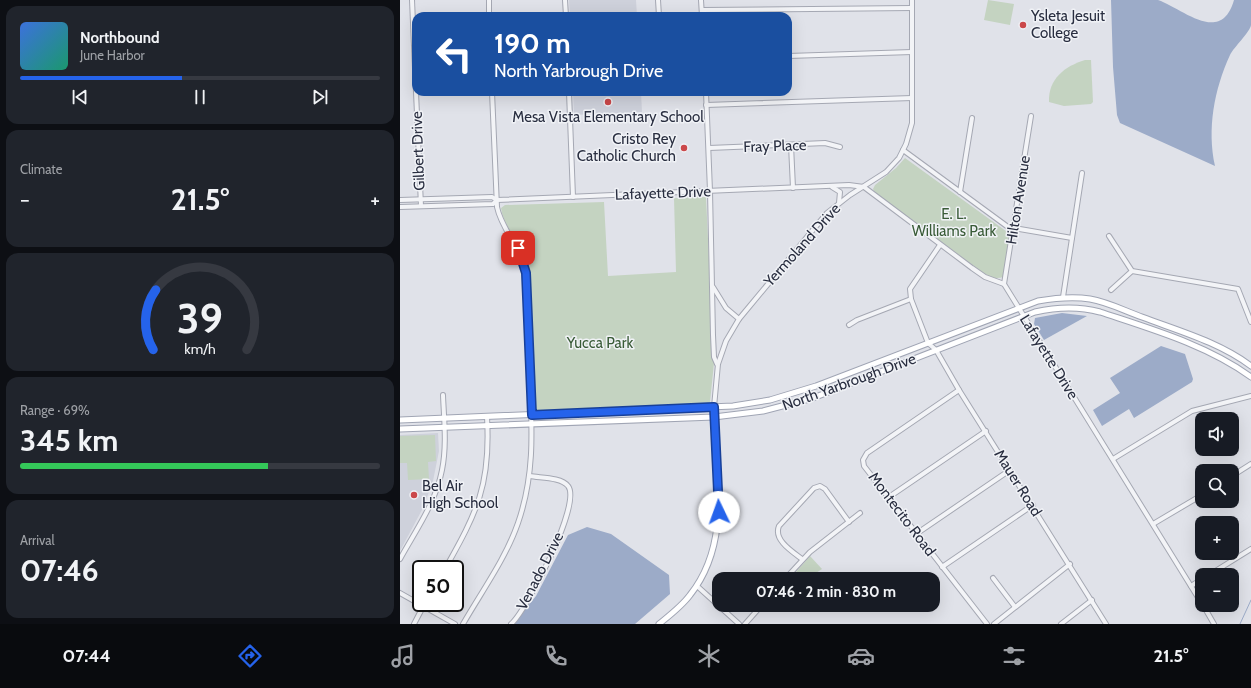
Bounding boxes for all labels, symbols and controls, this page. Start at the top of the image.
place label: Ysleta Jesuit College [1030,7,1105,42]
marker: Ysleta Jesuit College [1018,20,1028,30]
text: 190 m [494,26,570,60]
icon: left [428,28,480,80]
text: Northbound [80,29,160,47]
text: June Harbor [80,47,145,63]
text: North Yarbrough Drive [494,60,663,82]
icon: previous [69,86,91,108]
icon: pause [189,86,211,108]
icon: next [309,86,331,108]
marker: Mesa Vista Elementary School [603,97,613,107]
place label: Mesa Vista Elementary School [512,108,704,126]
street label: Gilbert Drive [408,111,428,191]
place label: Cristo Rey Catholic Church [577,130,676,165]
street label: Fray Place [743,136,807,156]
marker: Cristo Rey Catholic Church [679,143,689,153]
street label: Hilton Avenue [1002,154,1034,246]
text: Climate [20,161,62,177]
text: 21.5° [171,181,229,218]
street label: Lafayette Drive [615,182,712,204]
text: − [20,186,30,213]
text: + [370,186,380,213]
street label: Yermoland Drive [759,200,844,291]
park label: E. L. Williams Park [912,205,997,240]
pin [501,231,535,265]
icon: arrive [507,237,529,259]
text: 39 [177,293,223,343]
street label: Lafayette Drive [1016,311,1082,403]
park label: Yucca Park [566,334,634,352]
text: km/h [184,340,216,358]
street label: North Yarbrough Drive [780,349,919,415]
text: Range · 69% [20,402,90,418]
map controls [1195,412,1239,612]
button: sound [1195,412,1239,456]
text: 345 km [20,422,118,459]
street label: Mauer Road [990,446,1046,520]
button: search [1195,464,1239,508]
street label: Montecito Road [865,469,939,559]
place label: Bel Air High School [422,477,499,512]
marker: Bel Air High School [409,490,419,500]
position arrow [698,491,740,533]
button: + [1195,516,1239,560]
street label: Venado Drive [513,529,567,613]
text: Arrival [20,532,55,548]
text: 07:46 [20,552,99,589]
speed limit sign: 50 [412,560,464,612]
button: − [1195,568,1239,612]
text: 07:46 · 2 min · 830 m [756,583,896,601]
icon: directions [236,642,264,670]
icon: music [389,642,417,670]
icon: phone [542,642,570,670]
icon: climate [695,642,723,670]
icon: car [847,642,875,670]
icon: filters [1000,642,1028,670]
text: 07:44 [62,645,111,667]
text: 21.5° [1153,645,1188,667]

